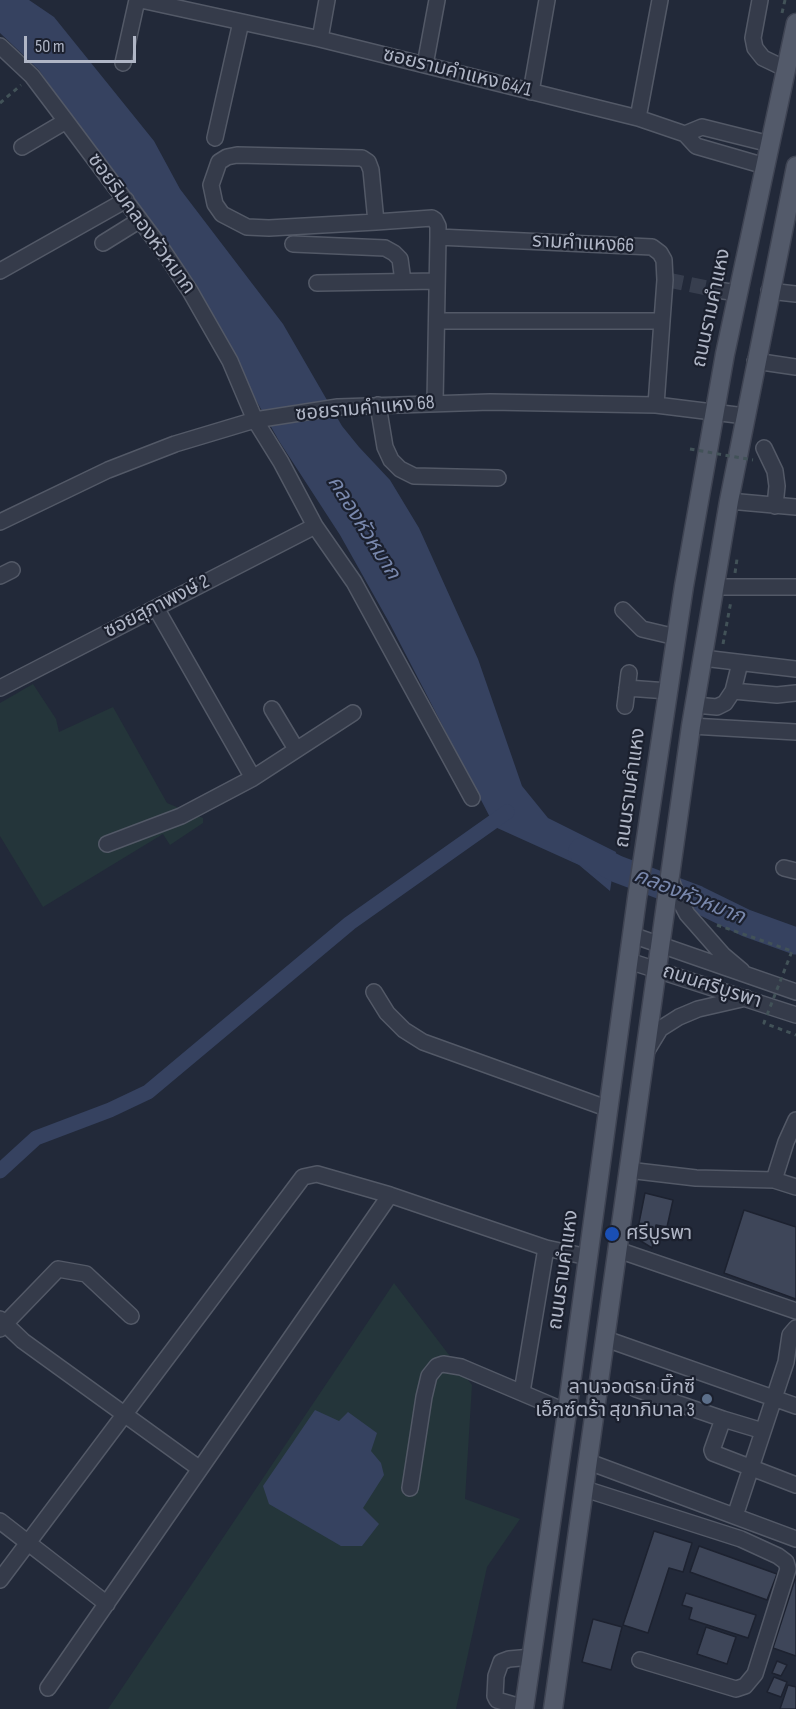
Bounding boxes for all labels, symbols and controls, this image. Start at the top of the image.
scale bar [27,24,140,62]
text: 50 m [35,36,65,57]
street label: ซอยรามคำแหง 64/1 [380,43,534,103]
street label: ซอยริมคลองหัวหมาก [82,149,200,299]
street label: รามคำแหง66 [531,229,635,259]
street label: ถนนรามคำแหง [688,246,736,370]
street label: ซอยรามคำแหง 68 [294,391,436,427]
water label: คลองหัวหมาก [321,472,405,584]
street label: ซอยสุภาพงษ์ 2 [100,570,214,644]
street label: ถนนรามคำแหง [611,726,651,850]
water label: คลองหัวหมาก [630,863,748,931]
street label: ถนนศรีบูรพา [659,960,765,1014]
street label: ถนนรามคำแหง [544,1208,584,1332]
place label: ศรีบูรพา [626,1222,692,1246]
marker: ศรีบูรพา [603,1225,621,1243]
place label: ลานจอดรถ บิ๊กซี เอ็กซ์ตร้า สุขาภิบาล 3 [535,1376,695,1423]
marker: ลานจอดรถ บิ๊กซี เอ็กซ์ตร้า สุขาภิบาล 3 [700,1392,714,1406]

